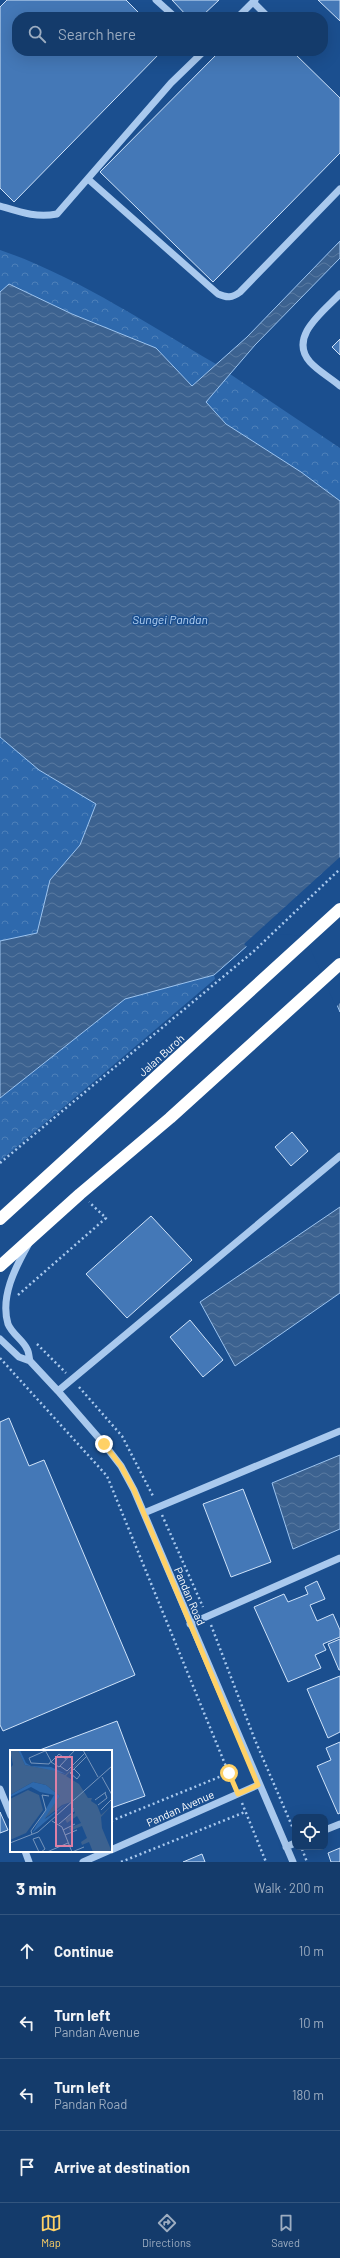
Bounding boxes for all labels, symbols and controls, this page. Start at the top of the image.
search box [12,12,328,56]
icon: search [26,23,48,45]
text: Search here [58,25,136,43]
water label: Sungei Pandan [132,612,208,626]
street label: Jalan Buroh [136,1031,186,1079]
route end [95,1435,113,1453]
street label: Pandan Road [172,1565,208,1627]
inset map [10,1750,112,1852]
route start [220,1764,238,1782]
street label: Pandan Avenue [144,1787,216,1829]
map controls [292,1814,328,1850]
button: locate [292,1814,328,1850]
text: 3 min [16,1878,56,1898]
text: Walk · 200 m [254,1880,324,1896]
icon: ahead [16,1940,38,1962]
text: Continue [54,1942,114,1960]
text: 10 m [299,1943,324,1959]
text: Turn left [54,2006,110,2024]
icon: left [16,2012,38,2034]
text: 10 m [299,2015,324,2031]
text: Pandan Avenue [54,2024,140,2040]
text: Turn left [54,2078,110,2096]
icon: left [16,2084,38,2106]
text: 180 m [292,2087,324,2103]
text: Pandan Road [54,2096,127,2112]
icon: arrive [16,2156,38,2178]
text: Arrive at destination [54,2158,190,2176]
tab: Map [40,2212,62,2249]
tab: Directions [142,2212,191,2249]
tab: Saved [271,2212,300,2249]

